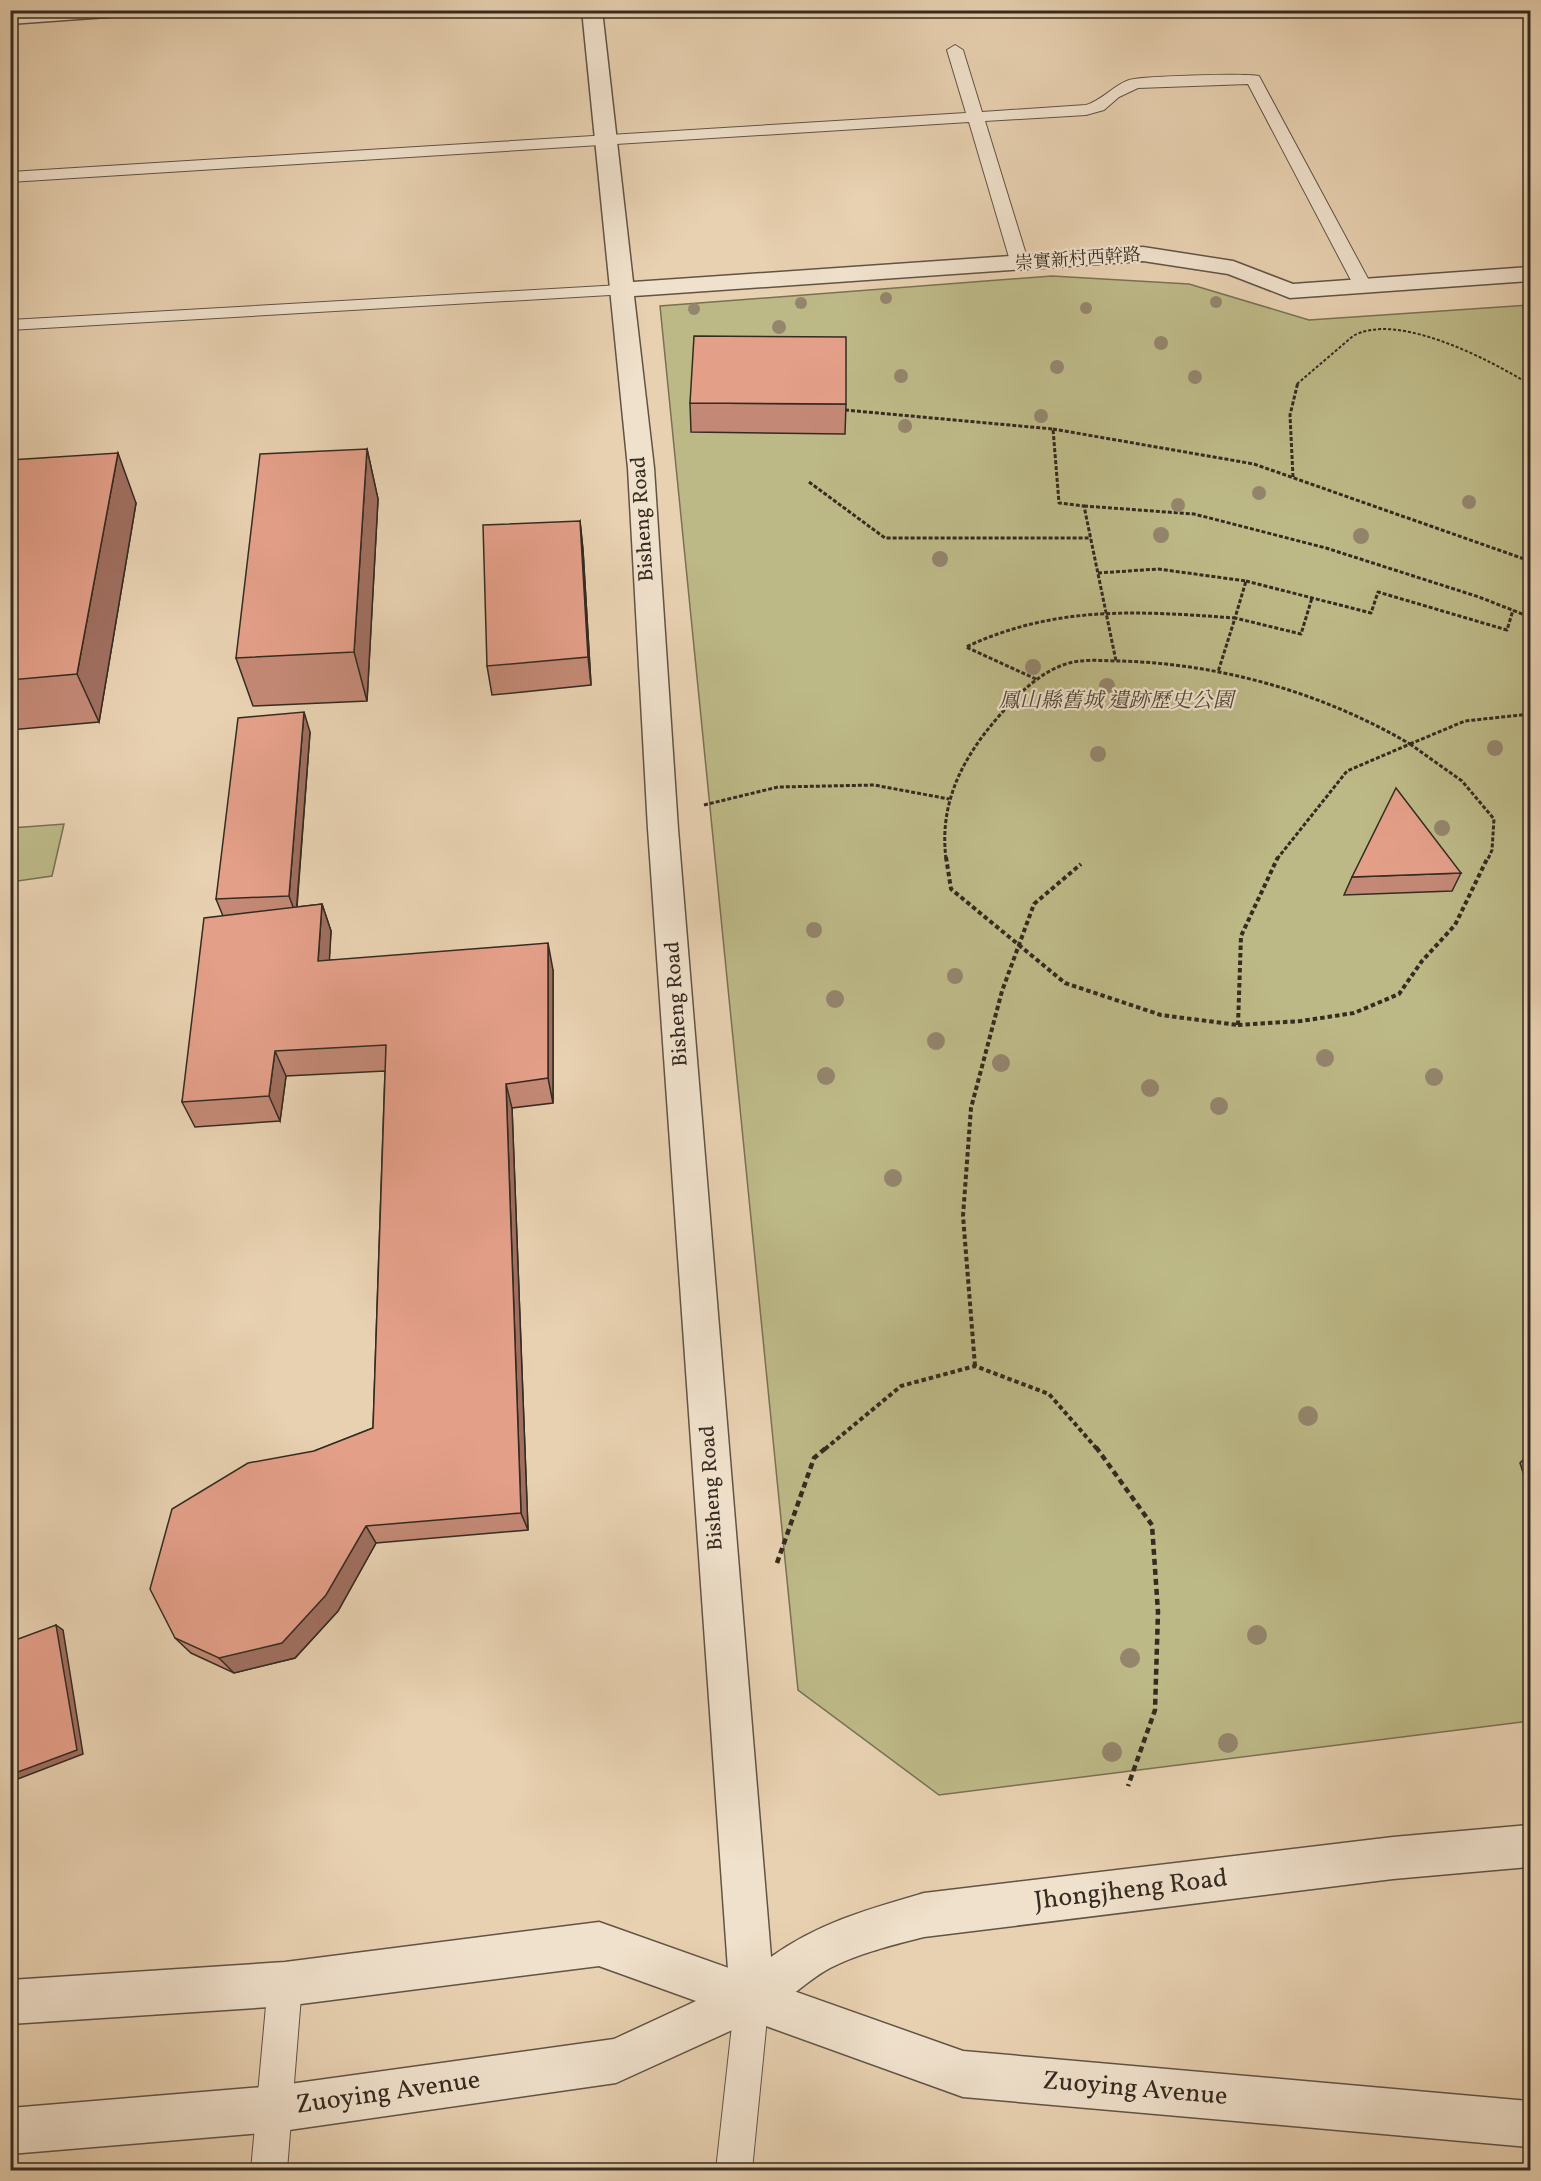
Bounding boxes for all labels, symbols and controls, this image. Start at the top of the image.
street label: 崇實新村西幹路 [1014,243,1142,277]
street label: Bisheng Road [624,455,662,583]
park label: 鳳山縣舊城 遺跡歷史公園 [999,687,1236,716]
street label: Bisheng Road [658,940,696,1068]
street label: Bisheng Road [693,1424,731,1552]
street label: Jhongjheng Road [1032,1860,1230,1920]
street label: Zuoying Avenue [294,2062,482,2124]
street label: Zuoying Avenue [1041,2063,1229,2115]

